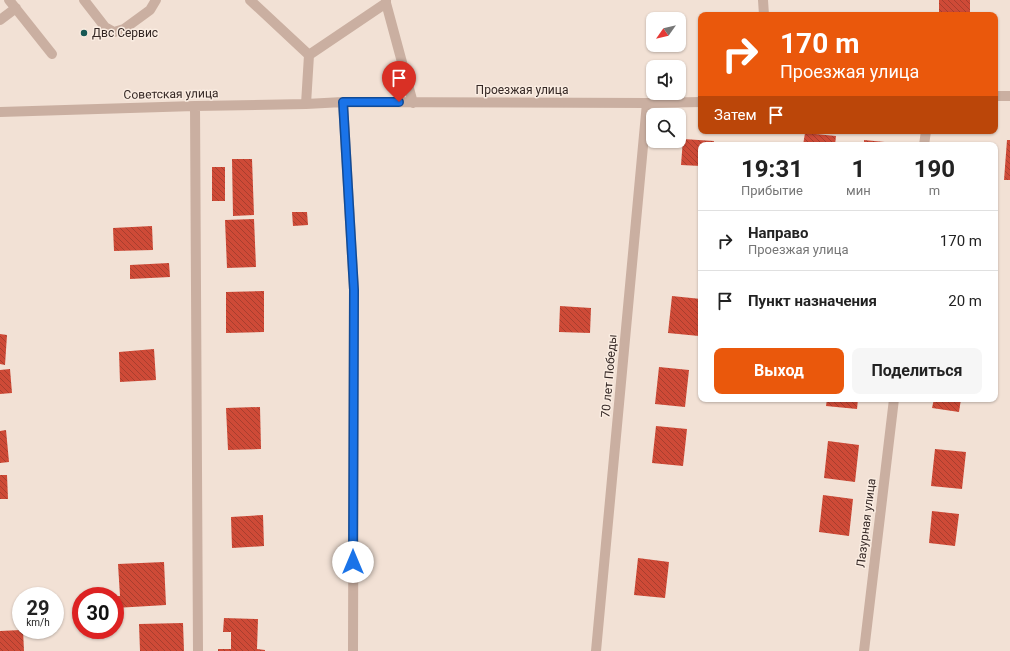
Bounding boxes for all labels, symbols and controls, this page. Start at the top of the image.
north arrow [646,12,686,52]
map controls [646,12,686,148]
place label: Двс Сервис [92,26,158,40]
text: 170 m [780,27,859,60]
marker: Двс Сервис [79,28,89,38]
icon: right [714,28,766,80]
button: sound [646,60,686,100]
pin [382,61,416,102]
text: Проезжая улица [780,61,919,82]
icon: arrive [388,67,410,89]
street label: Проезжая улица [476,83,568,97]
street label: Советская улица [123,86,219,102]
icon: arrive [765,104,787,126]
text: Затем [714,106,757,124]
button: search [646,108,686,148]
text: 19:31 [741,155,803,183]
text: 1 [851,155,865,183]
text: 190 [914,155,955,183]
text: Прибытие [741,183,803,198]
text: мин [846,183,871,198]
text: m [929,183,940,198]
text: Направо [748,224,809,242]
icon: right [714,230,736,252]
text: 170 m [940,232,982,250]
text: Проезжая улица [748,242,849,257]
icon: arrive [714,290,736,312]
text: Пункт назначения [748,292,877,310]
text: 20 m [948,292,982,310]
street label: 70 лет Победы [598,334,620,418]
button: Выход [714,348,844,394]
button: Поделиться [852,348,982,394]
street label: Лазурная улица [854,478,878,568]
position arrow [332,541,374,583]
speed limit sign: 30 [72,587,124,639]
text: 29 [27,596,49,620]
text: km/h [26,617,50,628]

